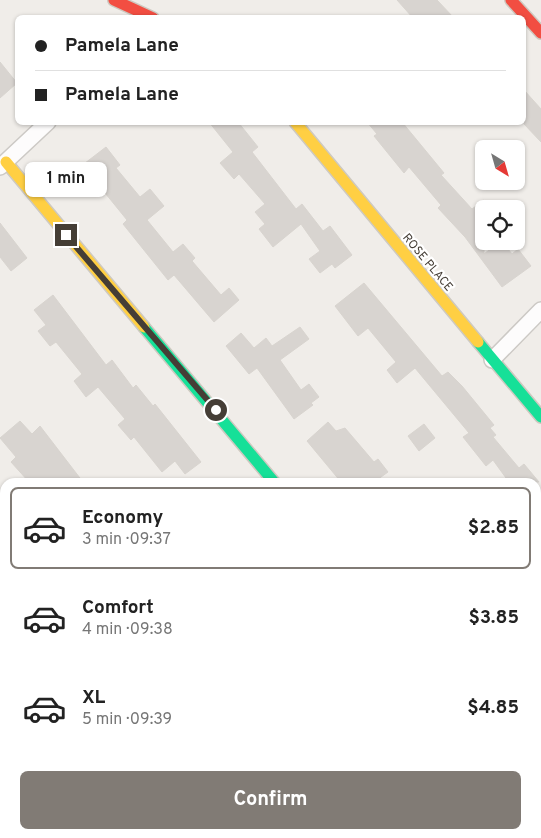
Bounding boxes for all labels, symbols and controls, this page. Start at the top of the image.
text: Pamela Lane [65,34,179,58]
text: Pamela Lane [65,83,179,107]
north arrow [475,140,525,190]
map controls [475,140,525,250]
callout: 1 min [25,162,107,198]
text: 1 min [47,169,85,189]
button: locate [475,200,525,250]
route end [55,224,77,246]
street label: ROSE PLACE [398,230,456,295]
route start [205,399,227,421]
icon: car [22,506,67,551]
text: Economy [82,506,163,530]
text: $2.85 [468,516,519,540]
text: 3 min · 09:37 [82,530,171,550]
icon: car [22,596,67,641]
text: Comfort [82,596,154,620]
text: $3.85 [468,606,519,630]
text: 4 min · 09:38 [82,620,173,640]
icon: car [22,686,67,731]
text: XL [82,686,105,710]
text: $4.85 [467,696,519,720]
text: 5 min · 09:39 [82,710,172,730]
button: Confirm [20,771,521,829]

